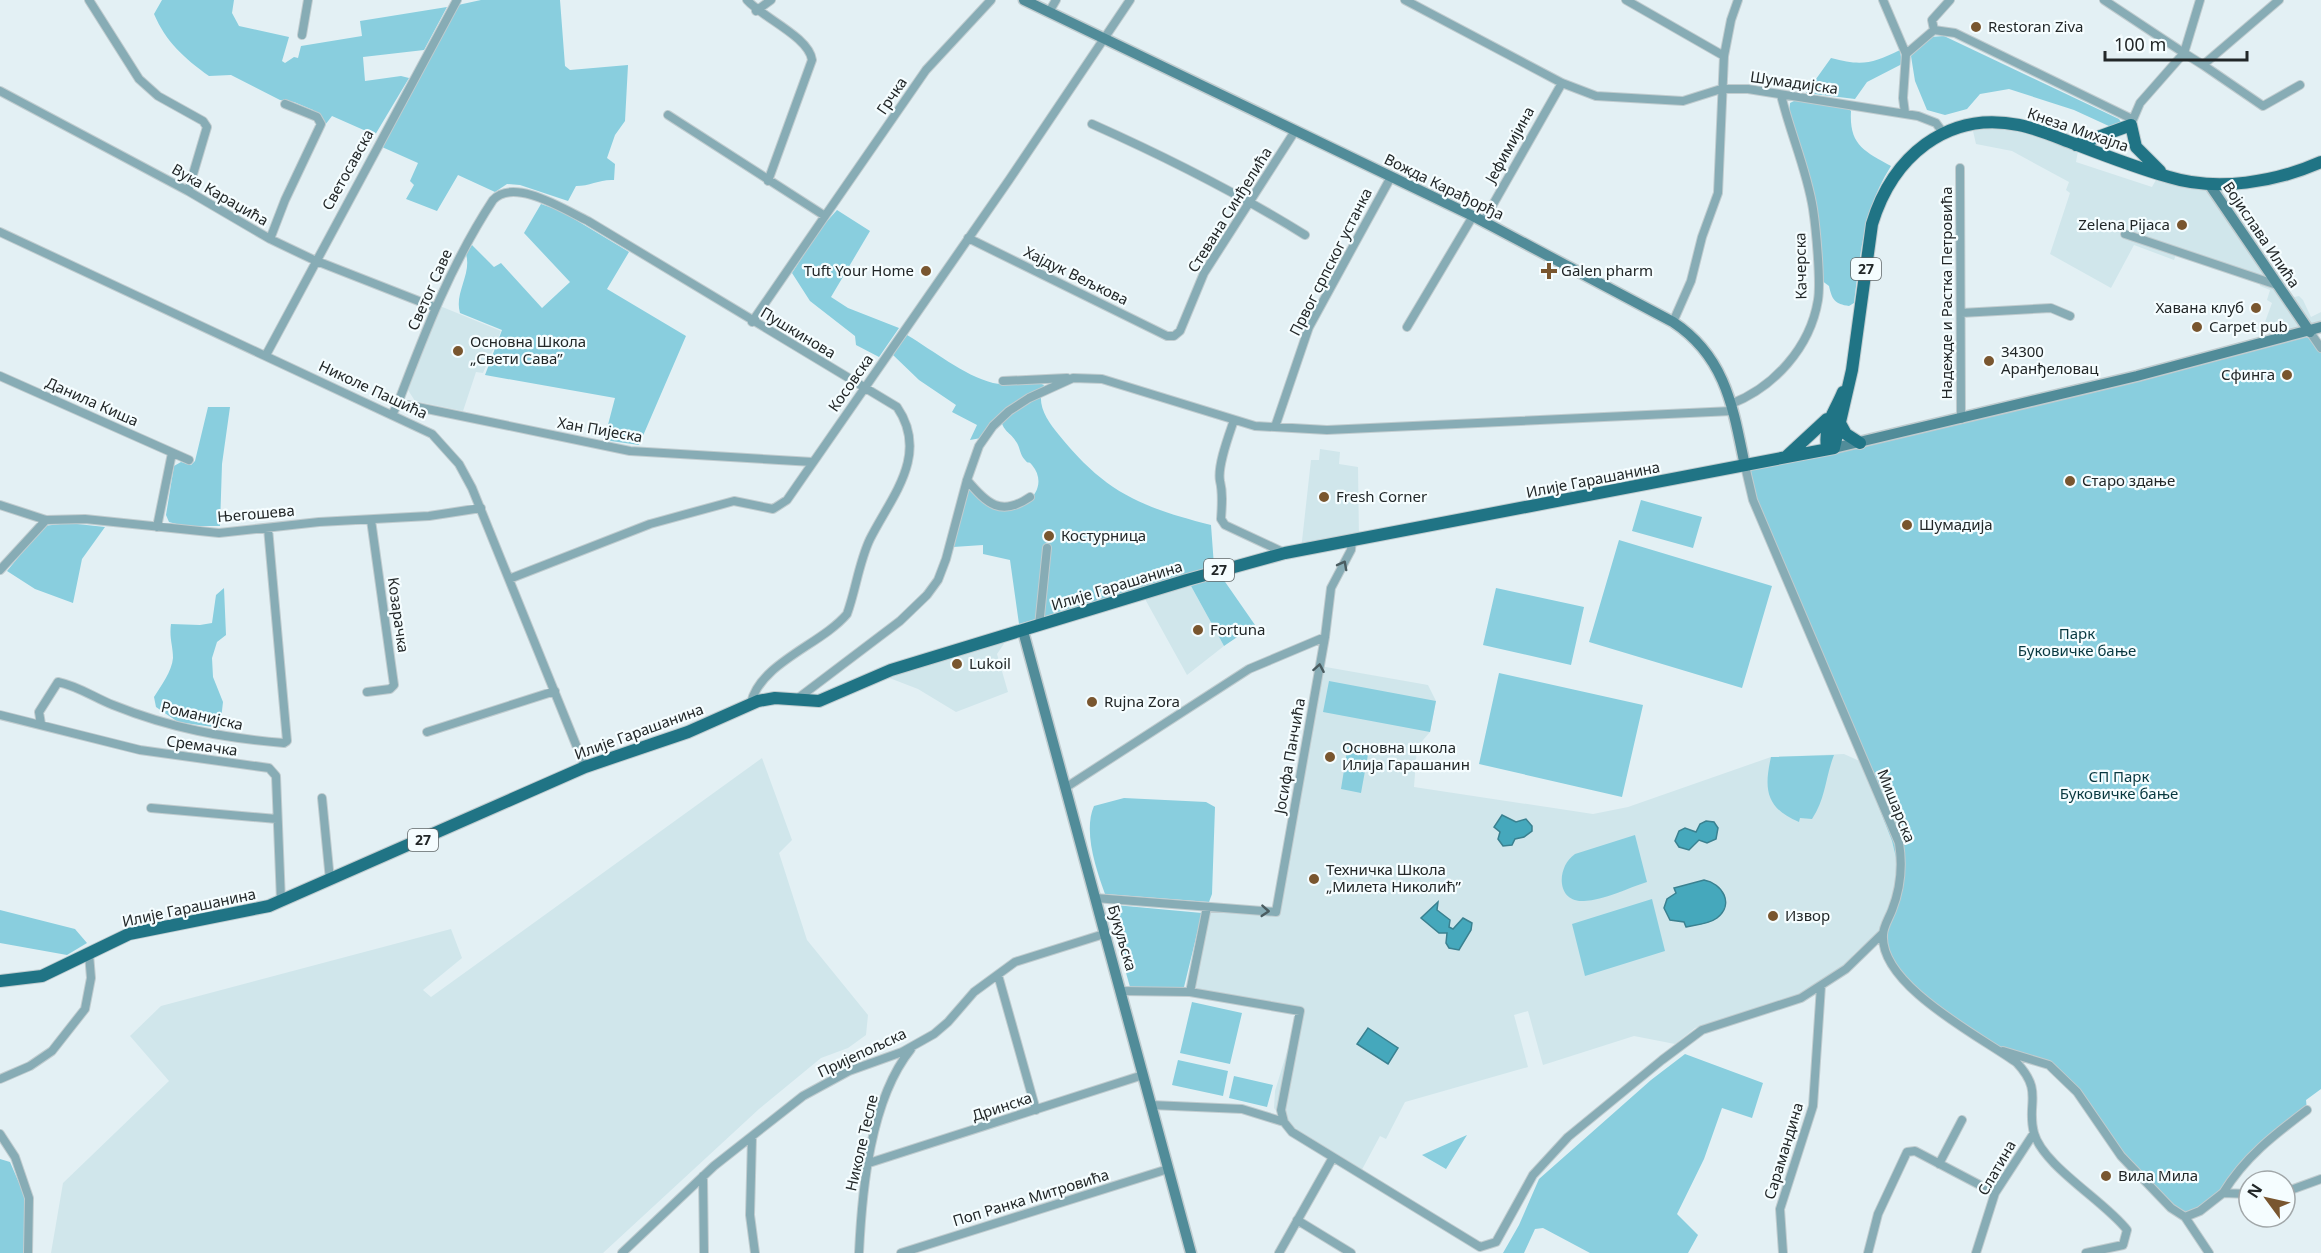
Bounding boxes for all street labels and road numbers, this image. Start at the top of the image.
street label: Шумадијска [1749,66,1839,98]
street label: Грчка [871,73,911,118]
street label: Кнеза Михајла [2025,102,2132,156]
street label: Јефимијина [1479,103,1538,188]
street label: Светосавска [317,126,378,214]
street label: Стевана Синђелића [1182,143,1276,276]
street label: Вожда Карађорђа [1381,148,1508,224]
street label: Вука Караџића [169,158,272,230]
street label: Војислава Илића [2219,177,2305,291]
street label: Првог српског устанка [1284,184,1376,339]
street label: Надежде и Растка Петровића [1936,186,1956,400]
street label: Качерска [1789,232,1811,300]
street label: Хајдук Вељкова [1021,241,1132,309]
street label: Светог Саве [402,246,456,333]
road number: 27 [1851,258,1881,280]
street label: Пушкинова [757,302,840,362]
street label: Косовска [823,350,877,415]
street label: Николе Пашића [316,355,431,423]
street label: Данила Киша [43,372,142,430]
street label: Хан Пијеска [556,412,644,446]
street label: Илије Гарашанина [1524,456,1662,502]
street label: Његошева [216,500,295,526]
street label: Илије Гарашанина [1049,556,1185,615]
road number: 27 [1204,559,1234,581]
street label: Козарачка [384,576,414,654]
street label: Романијска [159,696,245,734]
street label: Јосифа Панчића [1269,696,1309,817]
street label: Илије Гарашанина [571,698,706,764]
street label: Сремачка [165,730,239,760]
street label: Мишарска [1873,766,1921,845]
road number: 27 [408,829,438,851]
street label: Илије Гарашанина [120,883,257,931]
street label: Букуљска [1104,902,1142,973]
street label: Пријепољска [814,1023,909,1081]
street label: Дринска [969,1087,1034,1125]
street label: Николе Тесле [840,1093,882,1193]
street label: Сарамандина [1759,1100,1807,1202]
street label: Слатина [1972,1136,2020,1199]
street label: Поп Ранка Митровића [950,1164,1111,1230]

